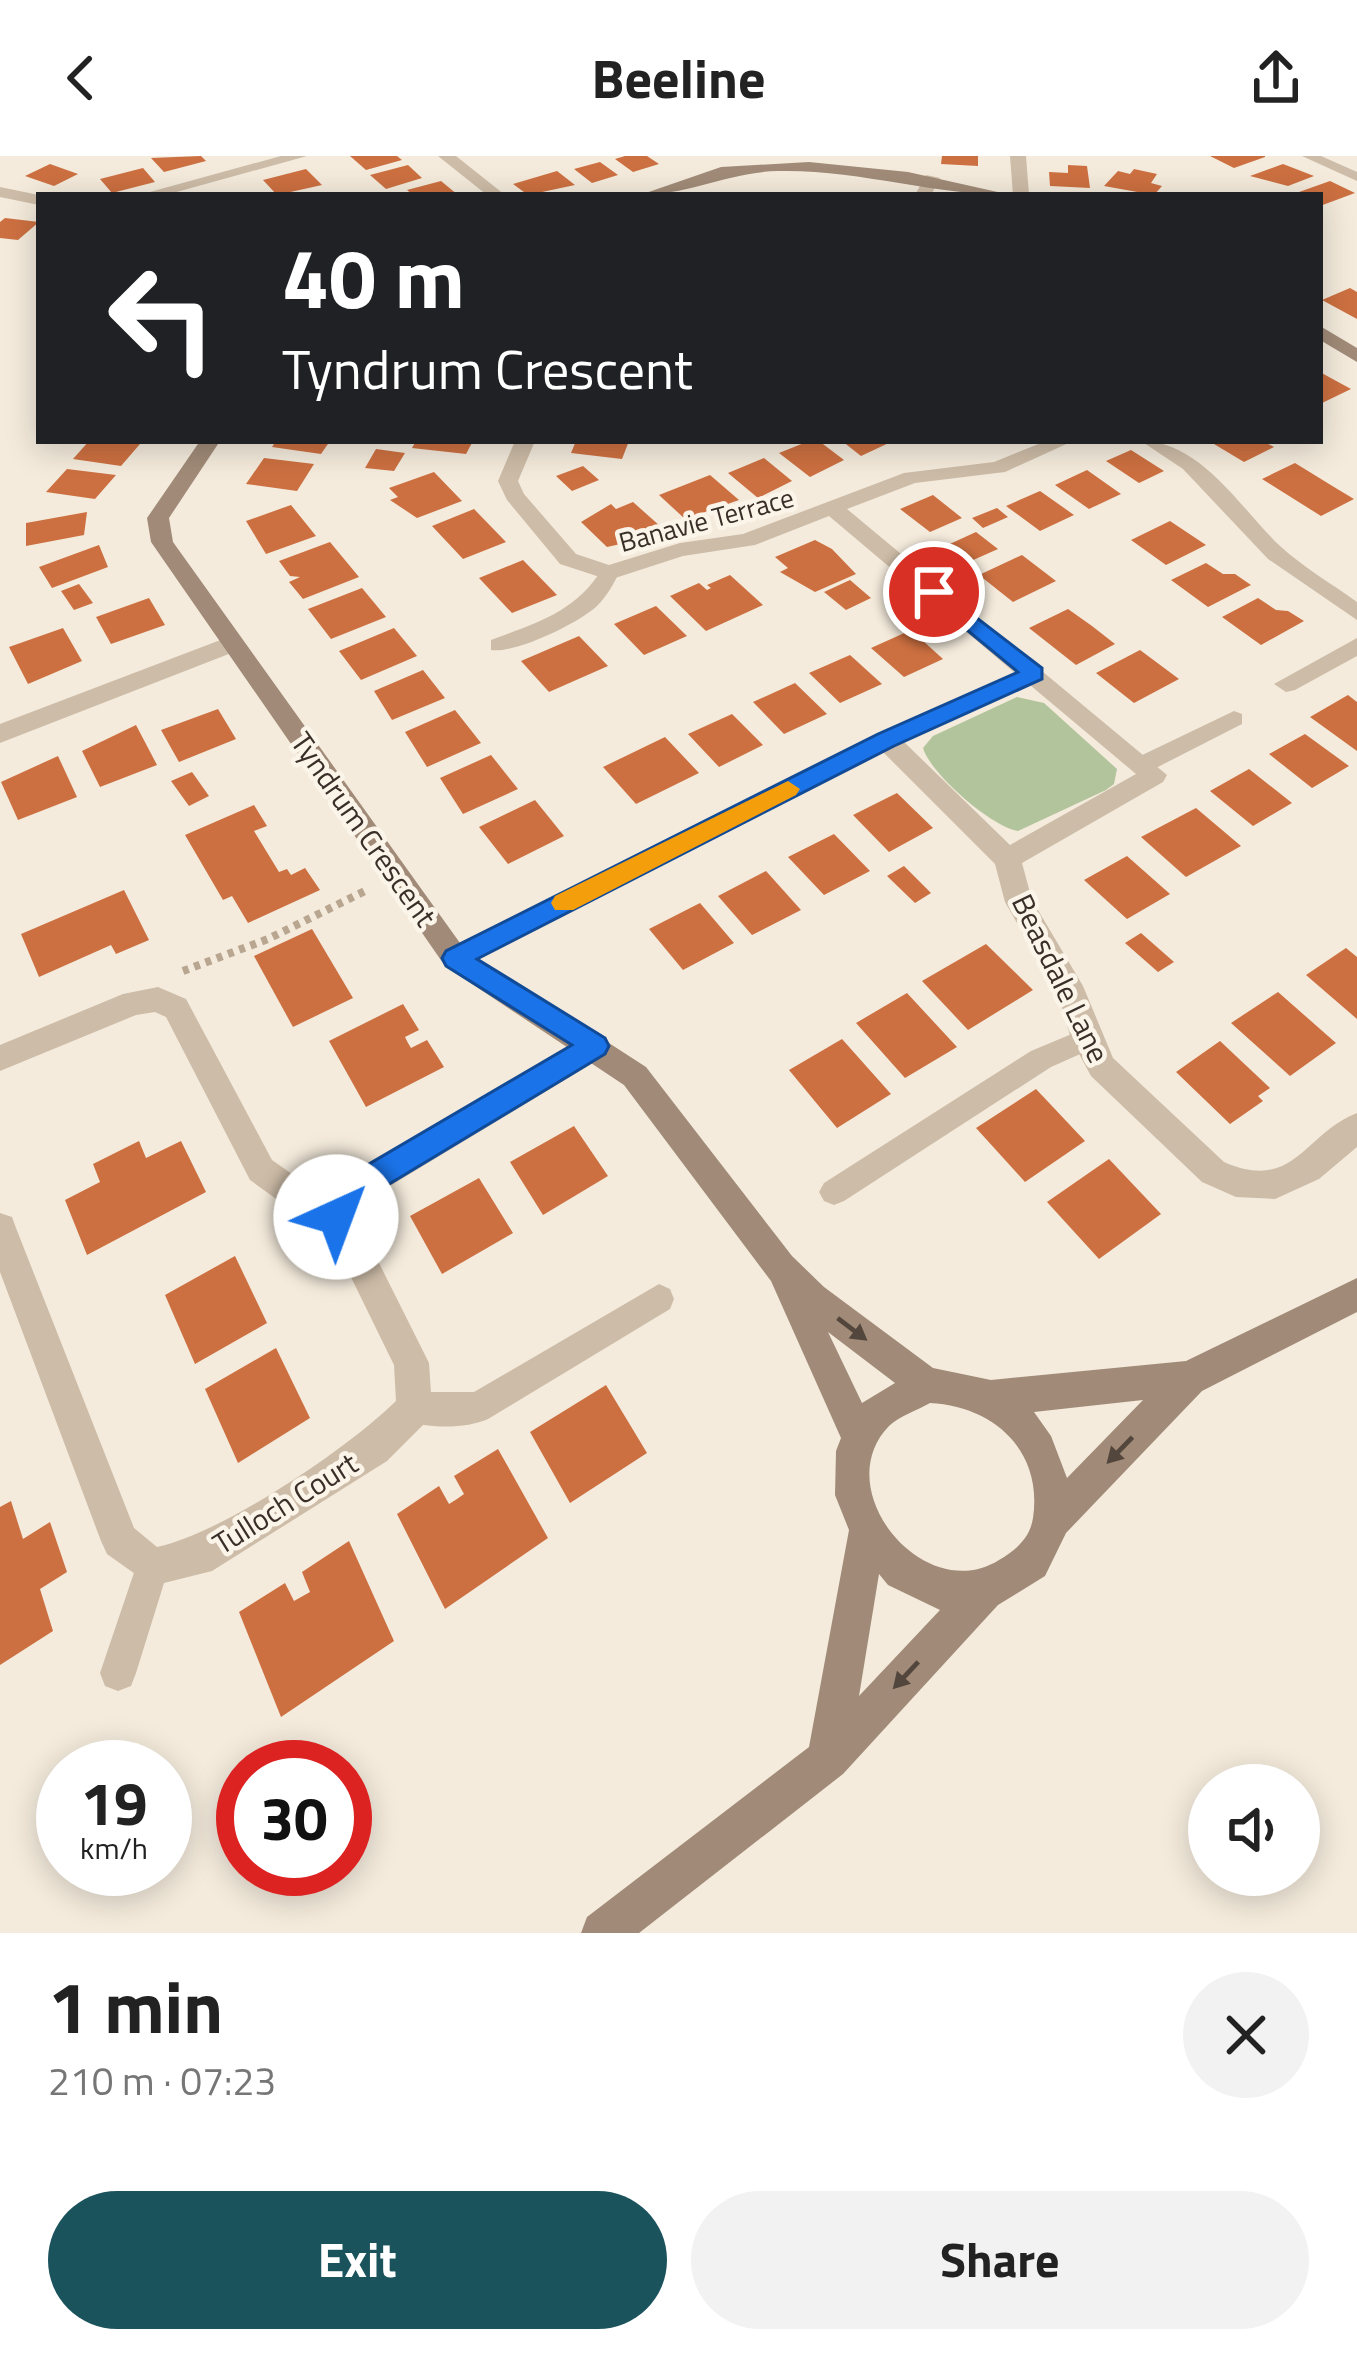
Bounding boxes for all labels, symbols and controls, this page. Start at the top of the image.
text: Beeline [592,37,765,119]
icon: back [48,45,114,111]
icon: share [1243,45,1309,111]
text: 40 m [282,213,465,341]
icon: left [84,240,240,396]
text: Tyndrum Crescent [282,328,693,410]
street label: Banavie Terrace [614,476,798,562]
pin [883,541,985,643]
icon: arrive [901,559,967,625]
street label: Tyndrum Crescent [280,722,449,936]
street label: Beasdale Lane [1000,886,1122,1070]
position arrow [273,1154,399,1280]
one-way arrow [836,1316,867,1340]
one-way arrow [1106,1435,1134,1464]
street label: Tulloch Court [204,1440,367,1566]
one-way arrow [892,1661,920,1690]
speed limit sign: 30 [216,1740,372,1896]
text: 19 [80,1757,148,1848]
map controls [1188,1764,1320,1896]
button: sound [1188,1764,1320,1896]
text: km/h [80,1825,148,1871]
text: 1 min [48,1951,223,2061]
button: close [1183,1972,1309,2098]
text: 210 m · 07:23 [48,2051,276,2110]
button: Exit [48,2191,667,2329]
button: Share [691,2191,1309,2329]

